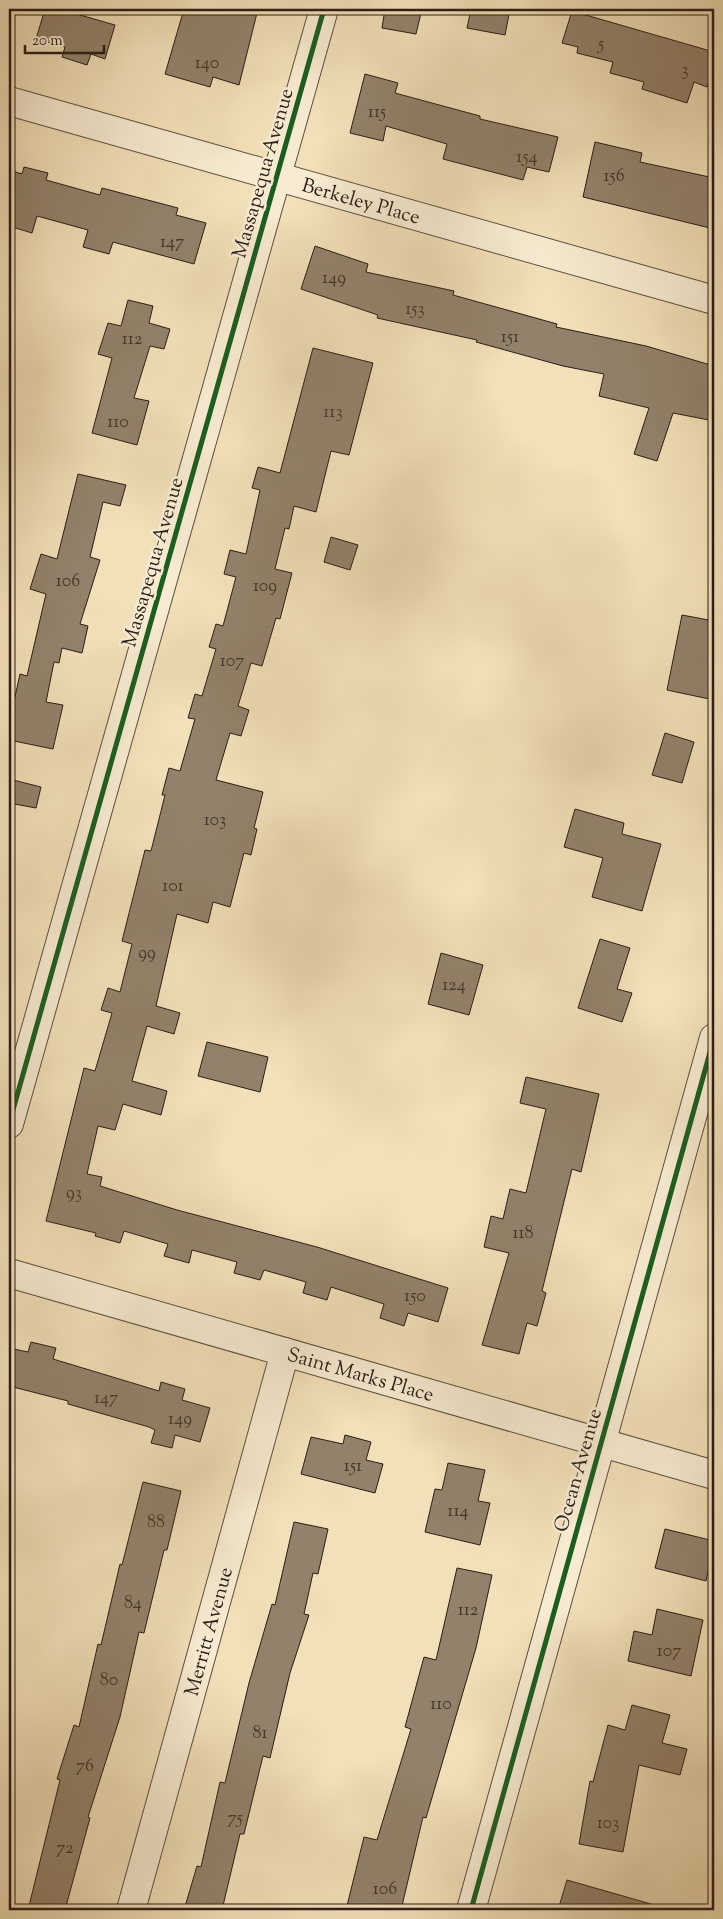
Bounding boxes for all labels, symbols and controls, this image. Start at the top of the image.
scale bar [25,22,104,54]
text: 20 m [32,31,63,52]
house number: 5 [597,32,604,58]
house number: 140 [195,51,219,77]
house number: 3 [681,58,689,84]
street label: Massapequa Avenue [226,85,303,262]
house number: 115 [368,100,386,126]
house number: 154 [516,145,538,171]
house number: 156 [603,164,625,190]
street label: Berkeley Place [298,172,423,233]
house number: 147 [160,230,184,256]
house number: 149 [322,266,346,292]
house number: 153 [405,297,425,323]
house number: 151 [501,325,519,351]
house number: 112 [122,327,143,353]
house number: 113 [323,400,343,426]
house number: 110 [107,410,129,436]
street label: Massapequa Avenue [116,474,193,651]
house number: 106 [56,569,80,595]
house number: 109 [253,574,277,600]
house number: 107 [220,649,244,675]
house number: 103 [204,808,226,834]
house number: 101 [162,874,184,900]
house number: 99 [138,941,156,967]
house number: 124 [442,973,466,999]
house number: 93 [66,1181,82,1207]
house number: 118 [512,1221,534,1247]
house number: 150 [404,1284,426,1310]
street label: Saint Marks Place [283,1341,437,1411]
house number: 147 [94,1386,118,1412]
street label: Ocean Avenue [548,1405,611,1536]
house number: 149 [168,1407,192,1433]
house number: 151 [344,1454,362,1480]
house number: 114 [447,1499,469,1525]
house number: 88 [147,1510,165,1536]
street label: Merritt Avenue [179,1564,242,1700]
house number: 84 [124,1591,142,1617]
house number: 112 [458,1598,479,1624]
house number: 107 [657,1639,681,1665]
house number: 80 [100,1668,118,1694]
house number: 110 [430,1692,452,1718]
house number: 81 [252,1721,268,1747]
house number: 76 [76,1754,94,1780]
house number: 75 [227,1806,243,1832]
house number: 103 [597,1811,619,1837]
house number: 72 [56,1836,74,1862]
house number: 106 [373,1877,397,1903]

